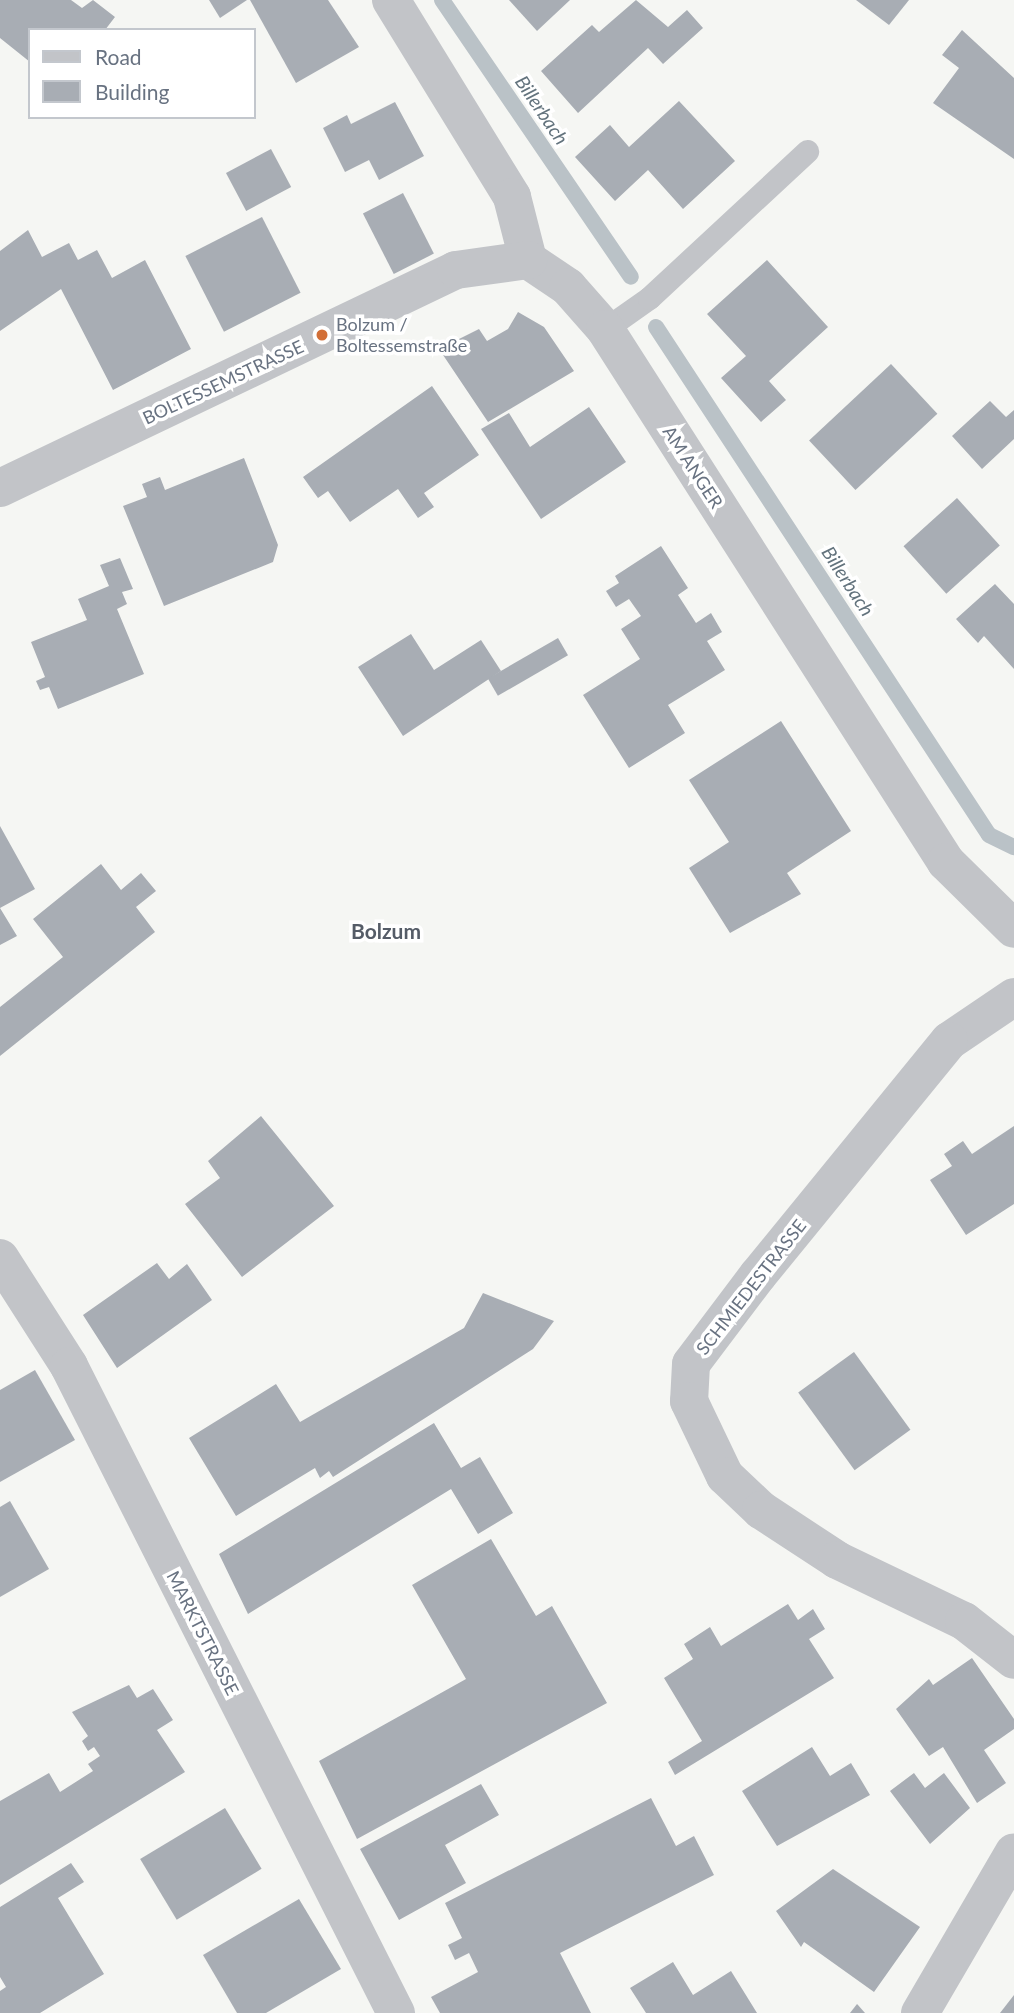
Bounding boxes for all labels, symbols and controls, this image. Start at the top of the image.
legend [28,28,256,119]
text: Road [95,44,142,69]
water label: Billerbach [511,71,573,149]
text: Building [95,79,170,104]
place label: Bolzum / Boltessemstraße [336,314,467,356]
marker: Bolzum / Boltessemstraße [314,327,330,343]
street label: BOLTESSEMSTRASSE [139,335,307,429]
street label: AM ANGER [658,422,728,512]
water label: Billerbach [817,542,879,620]
district label: Bolzum [351,918,421,944]
street label: SCHMIEDESTRASSE [692,1215,810,1359]
street label: MARKTSTRASSE [162,1567,244,1699]

